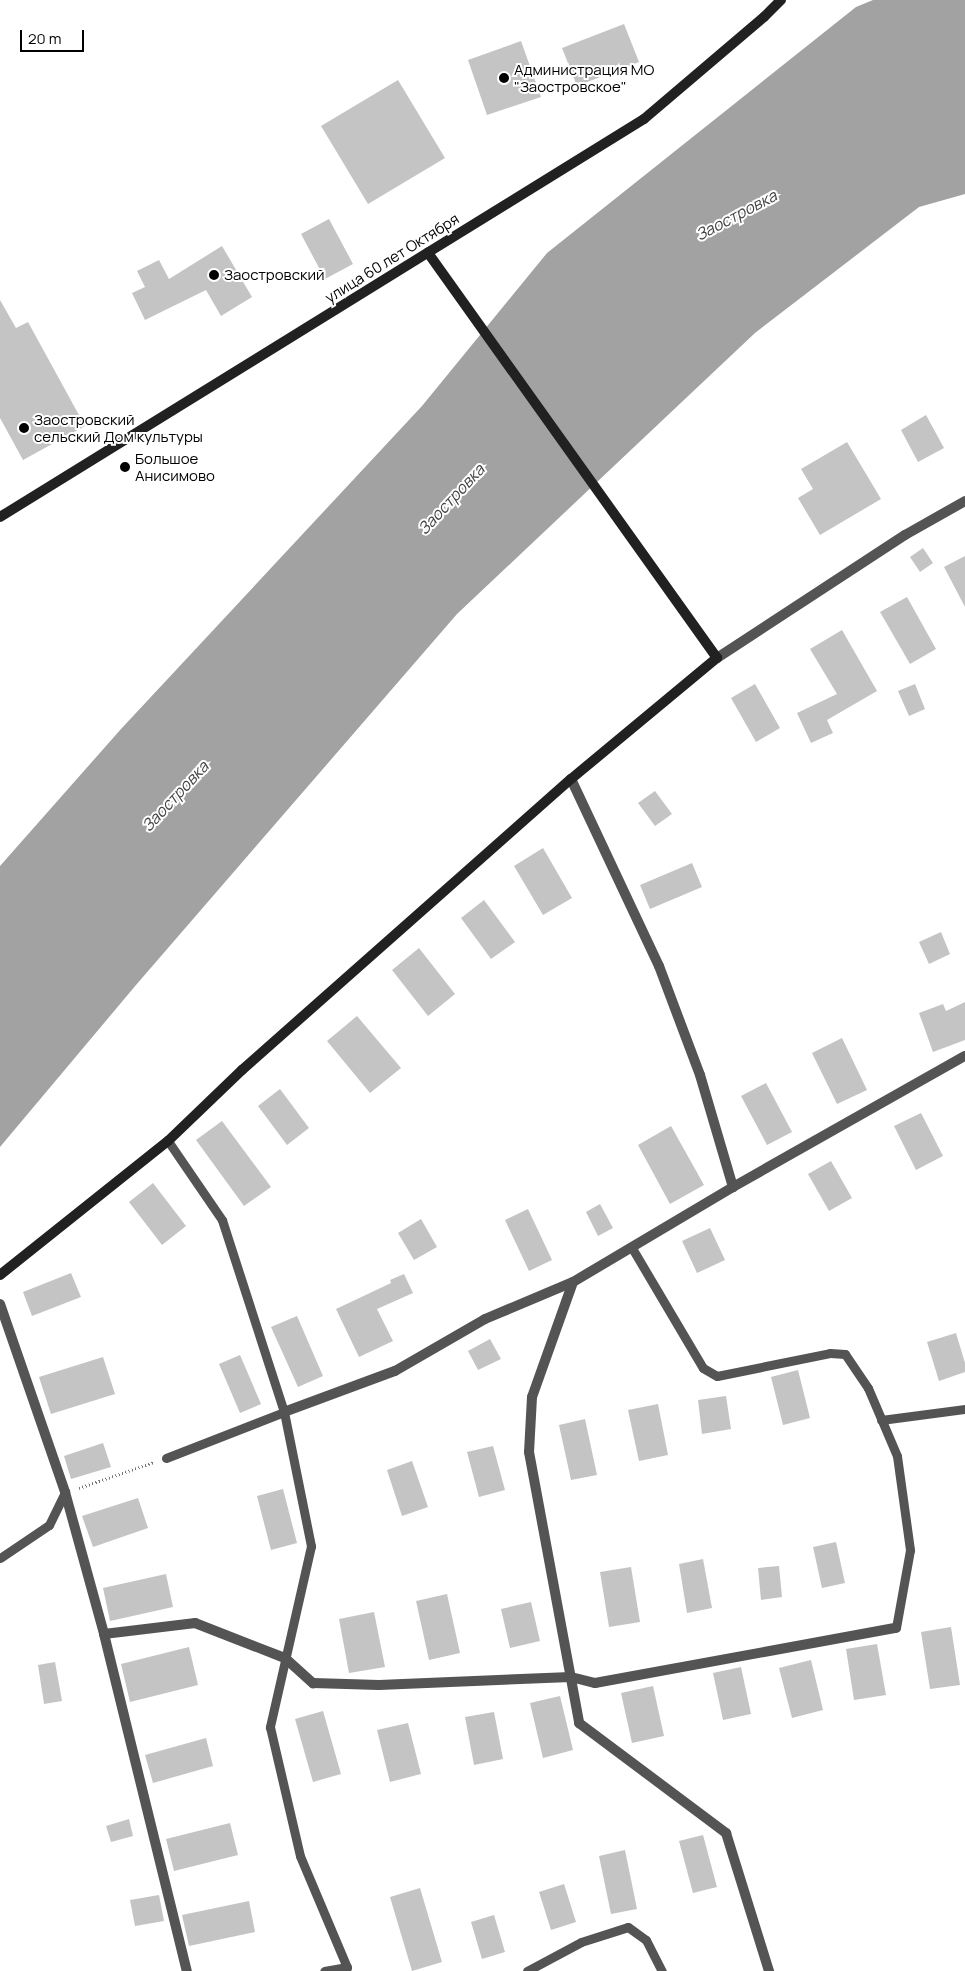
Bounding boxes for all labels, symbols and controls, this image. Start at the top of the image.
scale bar [22,20,86,52]
text: 20 m [28,28,61,49]
place label: Администрация МО "Заостровское" [514,60,654,95]
marker: Администрация МО "Заостровское" [498,72,510,84]
water label: Заостровка [692,186,780,244]
street label: улица 60 лет Октября [322,209,462,307]
place label: Заостровский [224,266,324,284]
marker: Заостровский [208,269,220,281]
place label: Заостровский сельский Дом культуры [34,410,203,445]
marker: Заостровский сельский Дом культуры [18,422,30,434]
place label: Большое Анисимово [135,449,215,484]
water label: Заостровка [414,460,488,538]
marker: Большое Анисимово [119,461,131,473]
water label: Заостровка [138,757,212,835]

